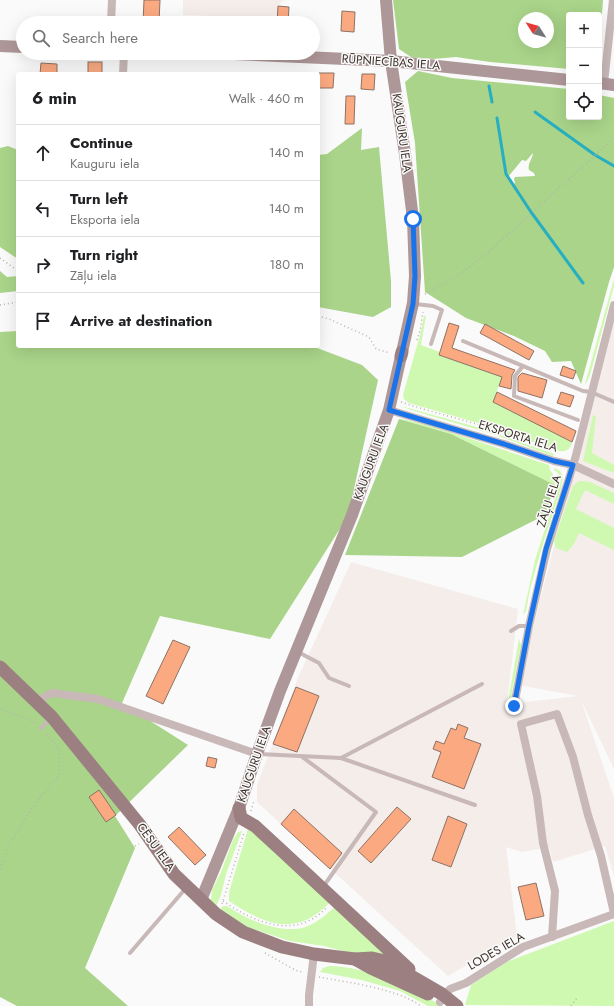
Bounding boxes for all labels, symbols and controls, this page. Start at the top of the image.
north arrow [518,12,554,48]
map controls [566,12,602,120]
button: + [566,12,602,48]
search box [16,16,320,60]
icon: search [30,27,52,49]
text: Search here [62,27,138,49]
button: − [566,48,602,84]
street label: RŪPNIECĪBAS IELA [341,50,441,74]
button: locate [566,84,602,120]
text: 6 min [32,86,77,110]
text: Walk · 460 m [229,89,304,108]
street label: KAUGURU IELA [388,92,416,174]
text: Continue [70,132,133,154]
icon: ahead [32,142,54,164]
text: 140 m [269,143,304,162]
text: Kauguru iela [70,154,139,173]
text: Turn left [70,188,128,210]
icon: left [32,198,54,220]
text: 140 m [269,199,304,218]
text: Eksporta iela [70,210,140,229]
route start [404,210,422,228]
text: Turn right [70,244,138,266]
icon: right [32,254,54,276]
text: 180 m [269,255,304,274]
text: Zāļu iela [70,266,116,285]
icon: arrive [32,310,54,332]
text: Arrive at destination [70,310,212,332]
street label: EKSPORTA IELA [476,415,560,457]
street label: KAUGURU IELA [349,421,393,503]
street label: ZĀĻU IELA [532,472,566,530]
route end [505,697,523,715]
street label: KAUGURU IELA [232,723,276,805]
street label: CĒSU IELA [132,819,180,875]
street label: LODES IELA [464,927,528,974]

